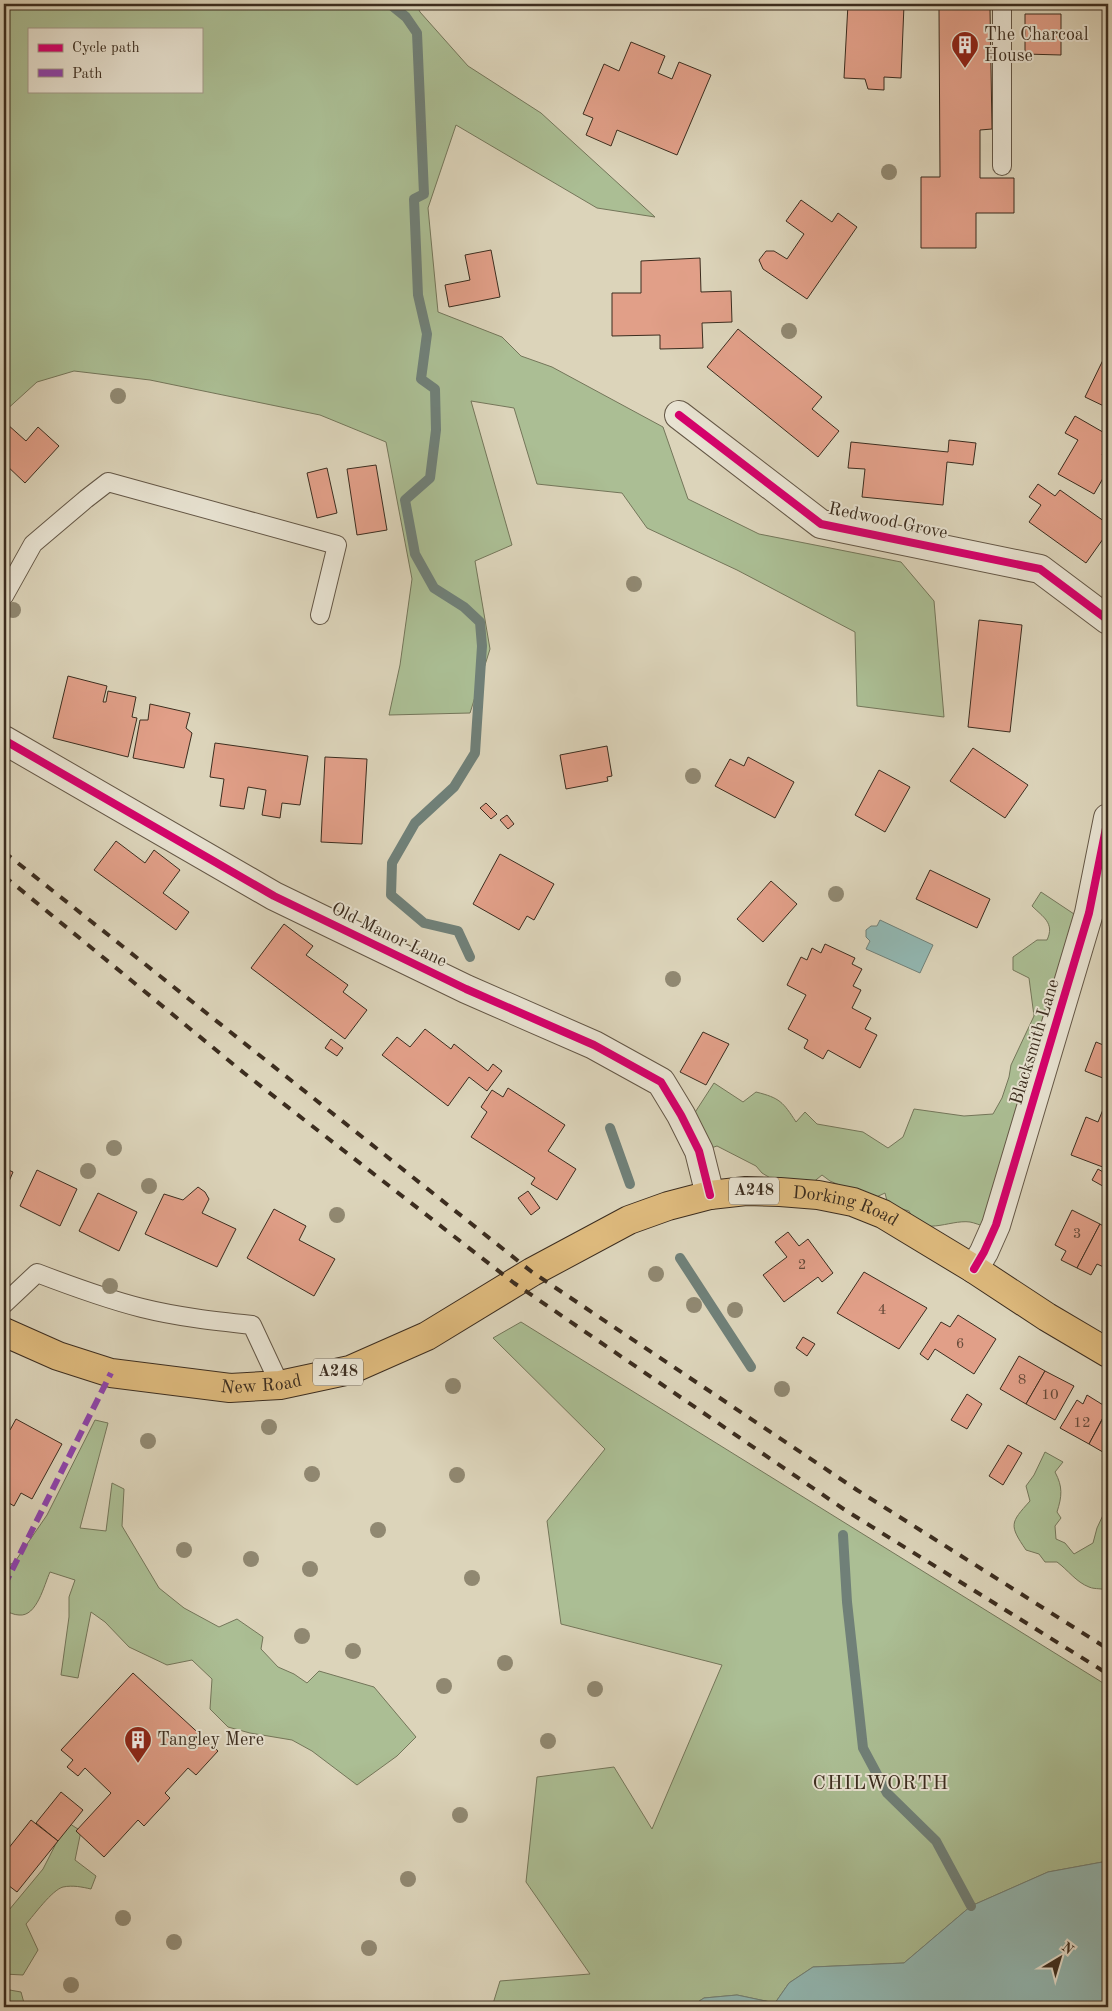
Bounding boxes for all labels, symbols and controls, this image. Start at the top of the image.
place label: The Charcoal House [984,26,1089,65]
legend [28,28,202,92]
building icon: The Charcoal House [950,30,980,69]
text: Cycle path [72,41,140,56]
text: Path [72,67,102,82]
street label: Redwood Grove [827,500,949,542]
street label: Old Manor Lane [328,899,450,971]
street label: Blacksmith Lane [1007,977,1063,1107]
road number: A248 [729,1178,779,1204]
street label: Dorking Road [792,1184,901,1230]
house number: 3 [1073,1227,1081,1242]
house number: 2 [798,1258,806,1273]
house number: 4 [878,1303,886,1318]
house number: 6 [956,1337,964,1352]
road number: A248 [313,1358,363,1385]
street label: New Road [220,1372,303,1398]
house number: 8 [1018,1373,1026,1388]
house number: 10 [1041,1388,1059,1403]
house number: 12 [1073,1416,1091,1431]
building icon: Tangley Mere [123,1725,153,1764]
place label: Tangley Mere [157,1731,264,1749]
district label: CHILWORTH [813,1774,949,1794]
north arrow [1034,1934,1084,1984]
text: N [1059,1940,1076,1958]

